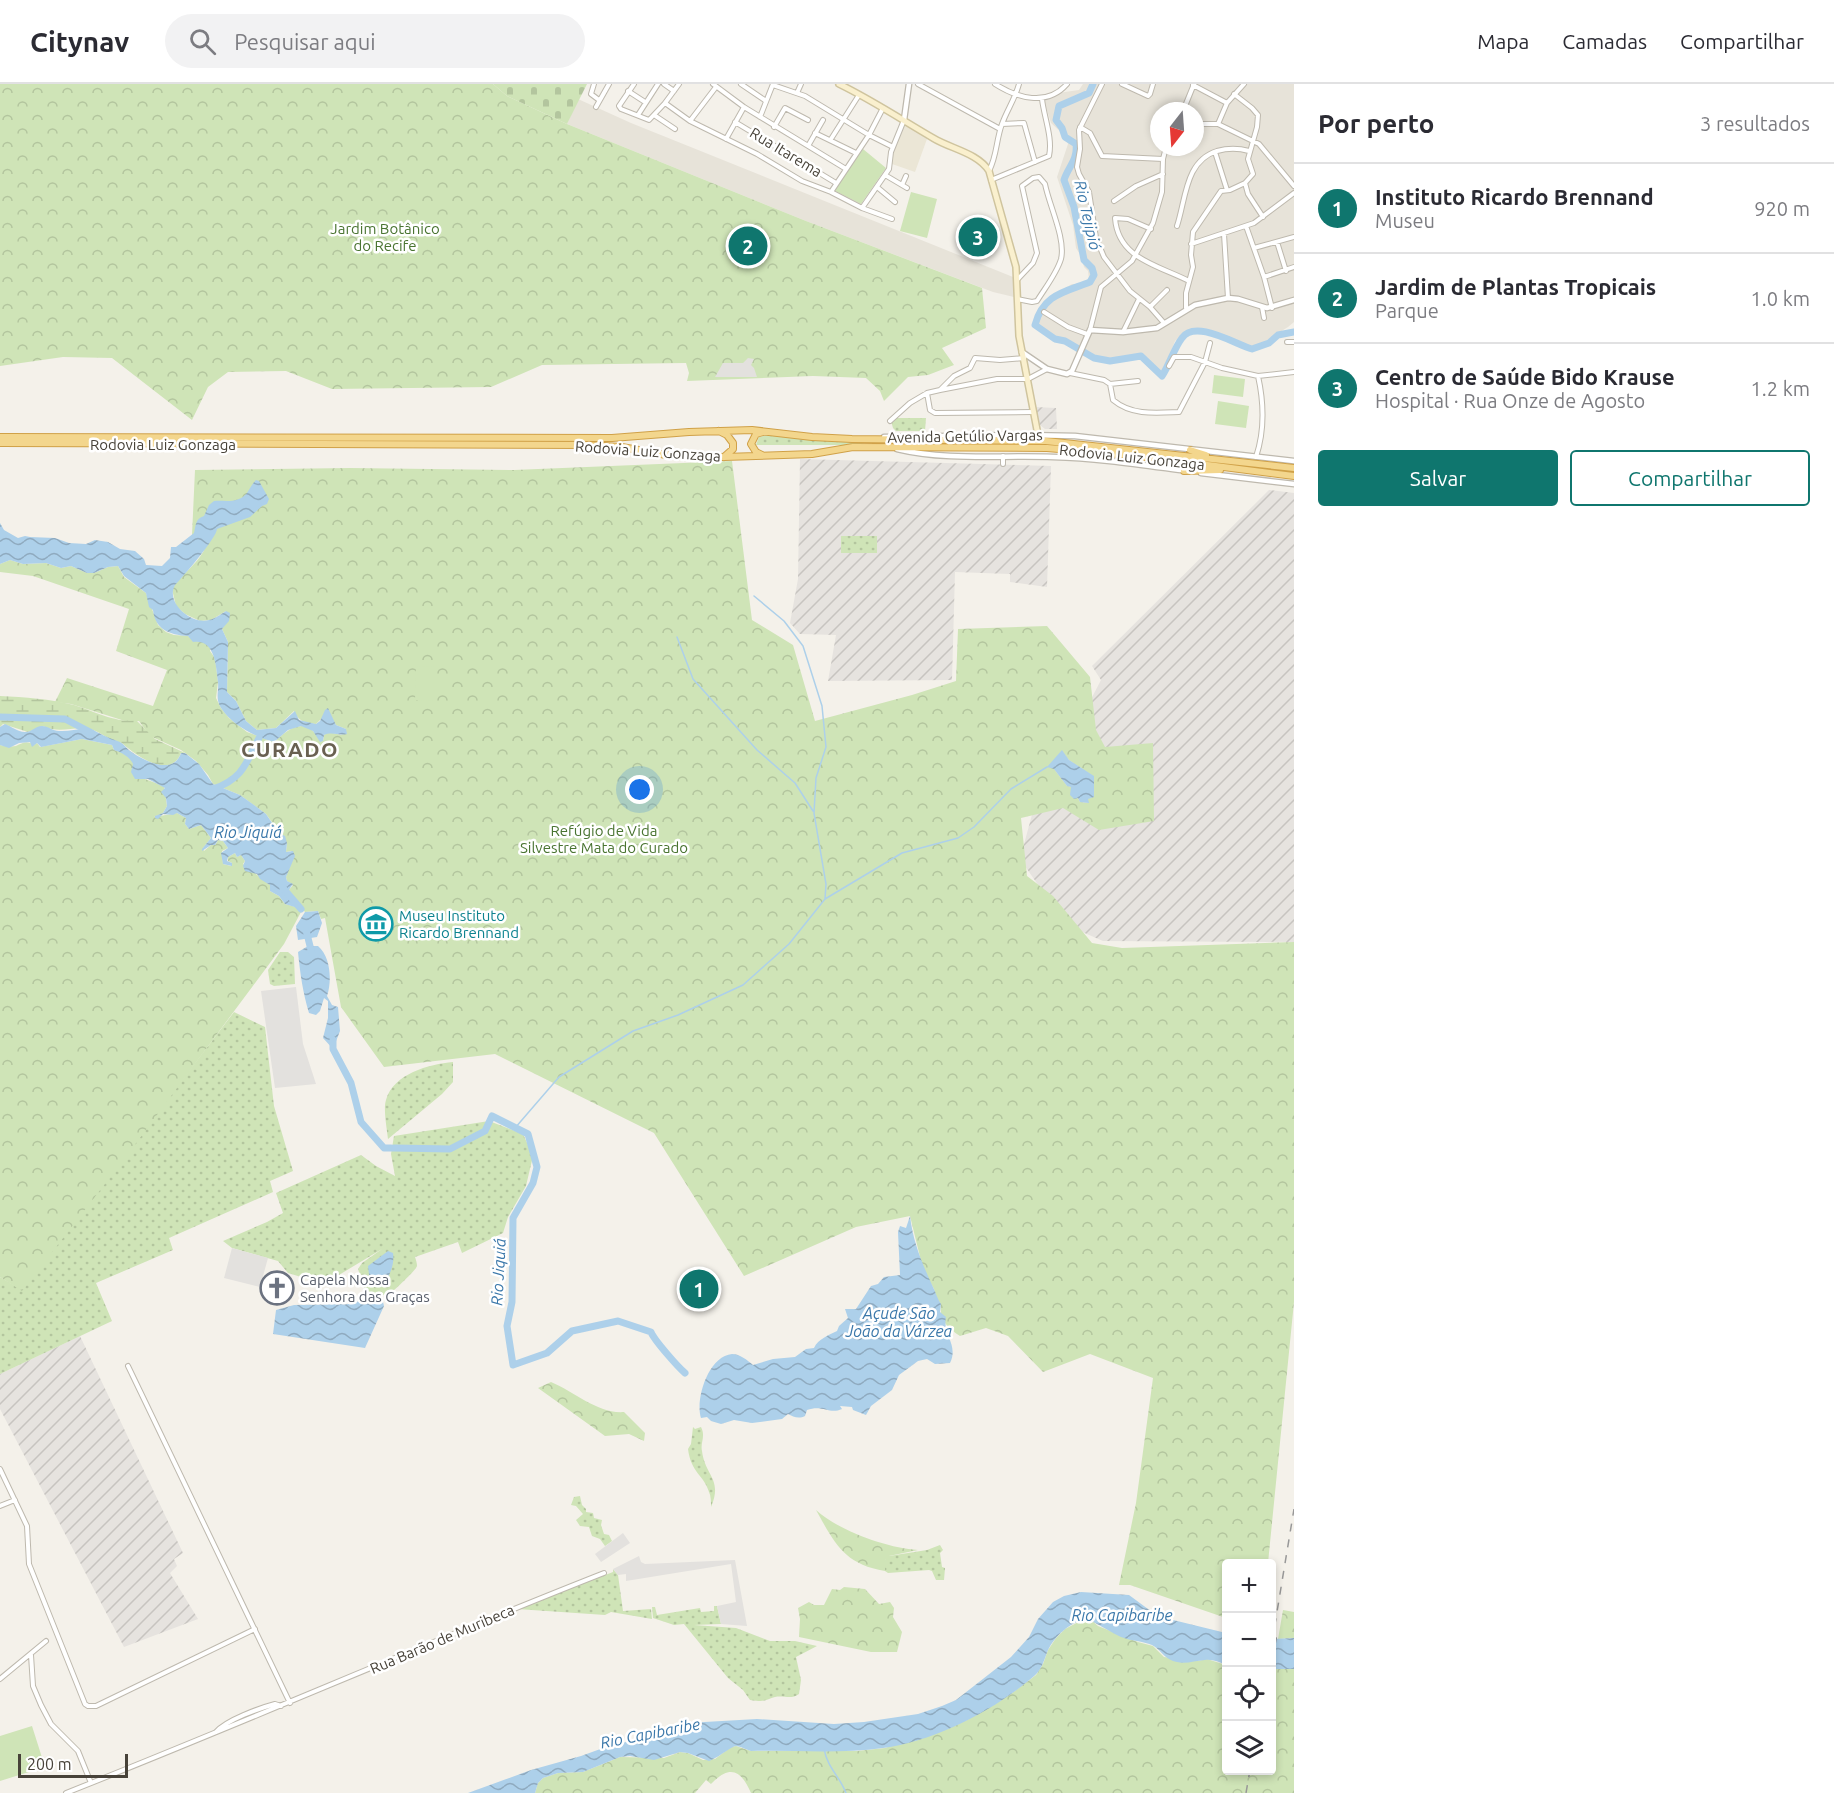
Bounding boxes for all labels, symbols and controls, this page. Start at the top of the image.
search box [165,14,585,68]
icon: search [186,25,219,58]
text: Citynav [30,26,129,57]
text: Pesquisar aqui [234,29,376,54]
text: Mapa [1477,29,1529,53]
text: Camadas [1562,29,1647,53]
text: Compartilhar [1680,29,1804,53]
north arrow [1150,102,1204,156]
text: Por perto [1318,109,1434,138]
text: 3 resultados [1700,112,1810,135]
street label: Rua Itarema [747,124,825,180]
water label: Rio Tejipió [1071,178,1105,252]
text: Instituto Ricardo Brennand [1375,184,1654,209]
text: 1 [1332,197,1343,220]
text: 920 m [1754,197,1810,220]
text: Museu [1375,209,1435,232]
pin: 3 [958,214,998,260]
park label: Jardim Botânico do Recife [330,220,440,254]
pin: 2 [728,224,768,268]
text: Jardim de Plantas Tropicais [1375,274,1656,299]
text: 2 [1332,287,1343,310]
text: 1.0 km [1751,287,1810,310]
text: Parque [1375,299,1439,322]
text: Centro de Saúde Bido Krause [1375,364,1675,389]
text: 3 [1332,377,1343,400]
text: 1.2 km [1751,377,1810,400]
text: Hospital · Rua Onze de Agosto [1375,389,1645,412]
street label: Avenida Getúlio Vargas [887,426,1043,446]
street label: Rodovia Luiz Gonzaga [90,436,236,453]
street label: Rodovia Luiz Gonzaga [575,437,721,465]
street label: Rodovia Luiz Gonzaga [1058,441,1206,473]
button: Salvar [1318,450,1558,506]
button: Compartilhar [1570,450,1810,506]
district label: CURADO [241,737,339,761]
your location [625,775,654,804]
park label: Refúgio de Vida Silvestre Mata do Curado [520,822,688,856]
water label: Rio Jiquiá [214,823,282,841]
museum icon: Museu Instituto Ricardo Brennand [358,906,394,942]
place label: Museu Instituto Ricardo Brennand [399,907,519,941]
water label: Rio Jiquiá [487,1237,509,1306]
pin: 1 [680,1266,718,1312]
church icon: Capela Nossa Senhora das Graças [259,1270,295,1306]
place label: Capela Nossa Senhora das Graças [300,1271,430,1305]
water label: Açude São João da Várzea [845,1304,953,1340]
map controls [1222,1559,1276,1775]
button: + [1222,1559,1276,1613]
street label: Rua Barão de Muribeca [367,1601,517,1677]
water label: Rio Capibaribe [1071,1606,1173,1624]
button: − [1222,1613,1276,1667]
button: locate [1222,1667,1276,1721]
water label: Rio Capibaribe [599,1715,701,1751]
button: layers [1222,1721,1276,1775]
scale bar [18,1751,128,1778]
text: 200 m [27,1755,72,1773]

